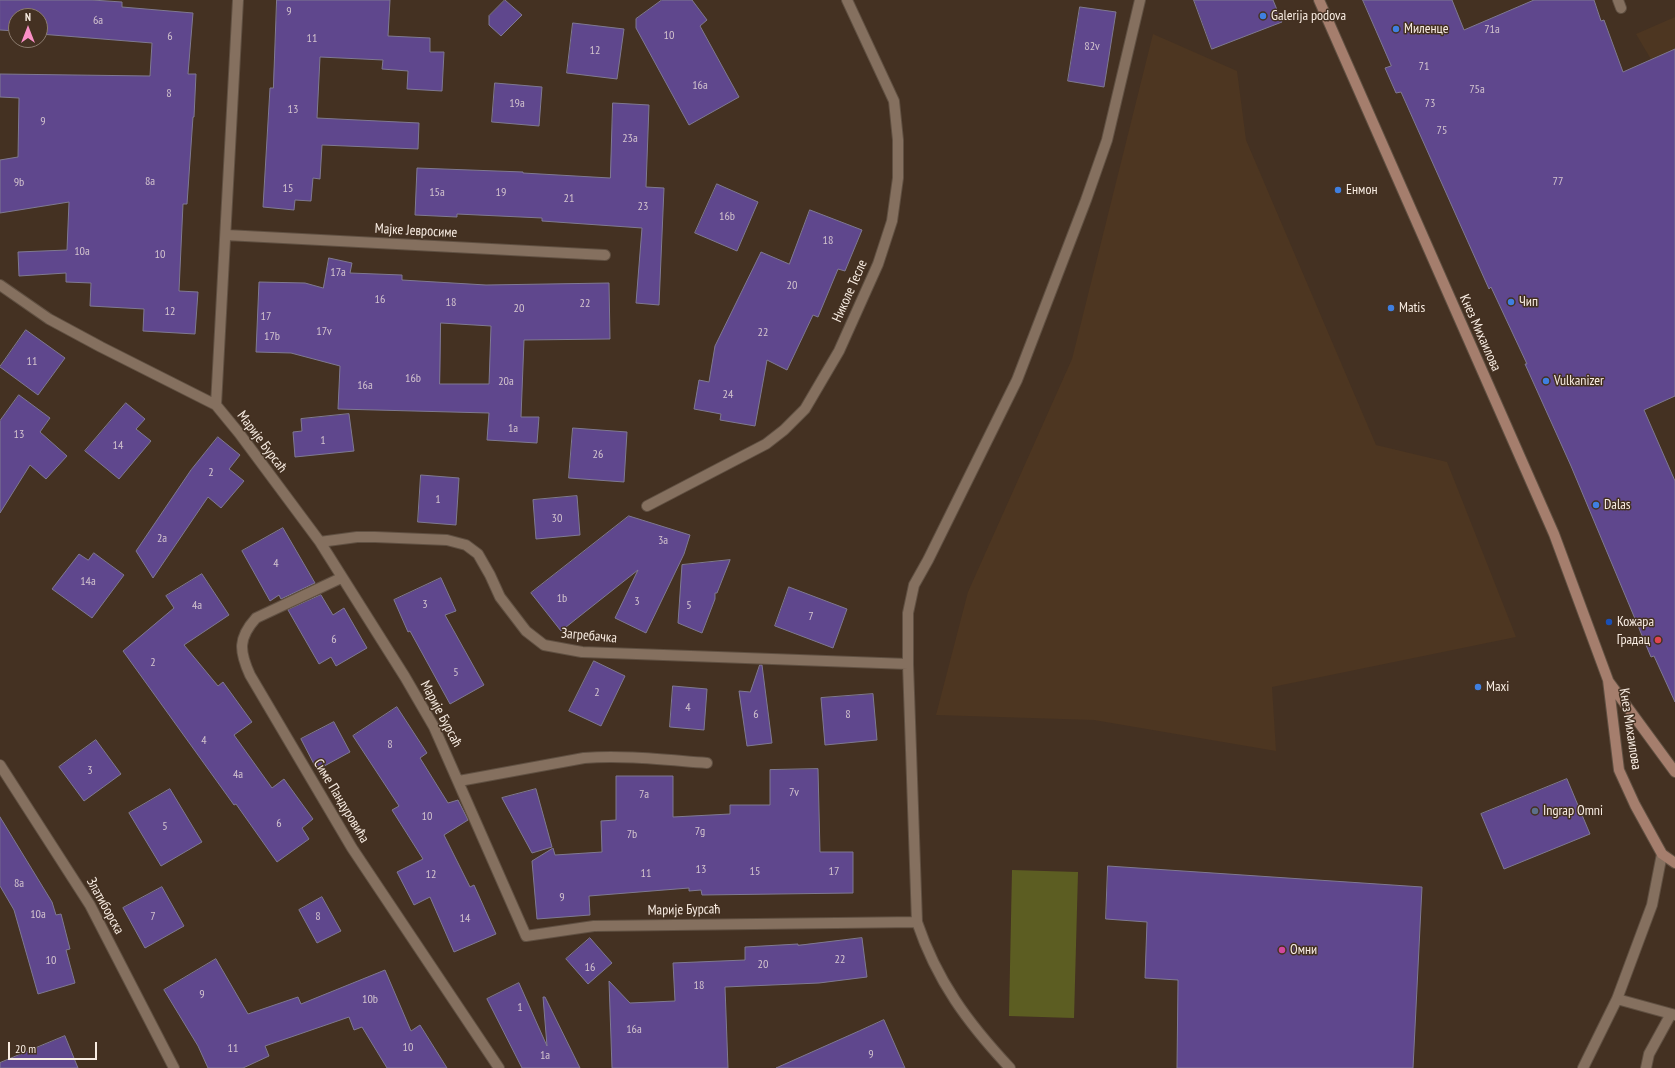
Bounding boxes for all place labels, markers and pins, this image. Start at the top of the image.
place label: Galerija podova [1271,8,1346,24]
marker: Galerija podova [1258,11,1268,21]
place label: Миленце [1404,21,1449,37]
marker: Миленце [1391,24,1401,34]
place label: Енмон [1346,182,1378,198]
marker: Енмон [1333,185,1343,195]
place label: Чип [1519,294,1538,310]
marker: Чип [1506,297,1516,307]
place label: Matis [1399,300,1425,316]
marker: Matis [1386,303,1396,313]
place label: Vulkanizer [1554,373,1604,389]
marker: Vulkanizer [1541,376,1551,386]
place label: Dalas [1604,497,1631,513]
marker: Dalas [1591,500,1601,510]
place label: Кожара [1617,614,1654,630]
marker: Кожара [1604,617,1614,627]
place label: Градац [1617,632,1650,648]
marker: Градац [1653,635,1663,645]
place label: Maxi [1486,679,1509,695]
marker: Maxi [1473,682,1483,692]
place label: Ingrap Omni [1543,803,1603,819]
marker: Ingrap Omni [1530,806,1540,816]
place label: Омни [1290,942,1317,958]
marker: Омни [1277,945,1287,955]

